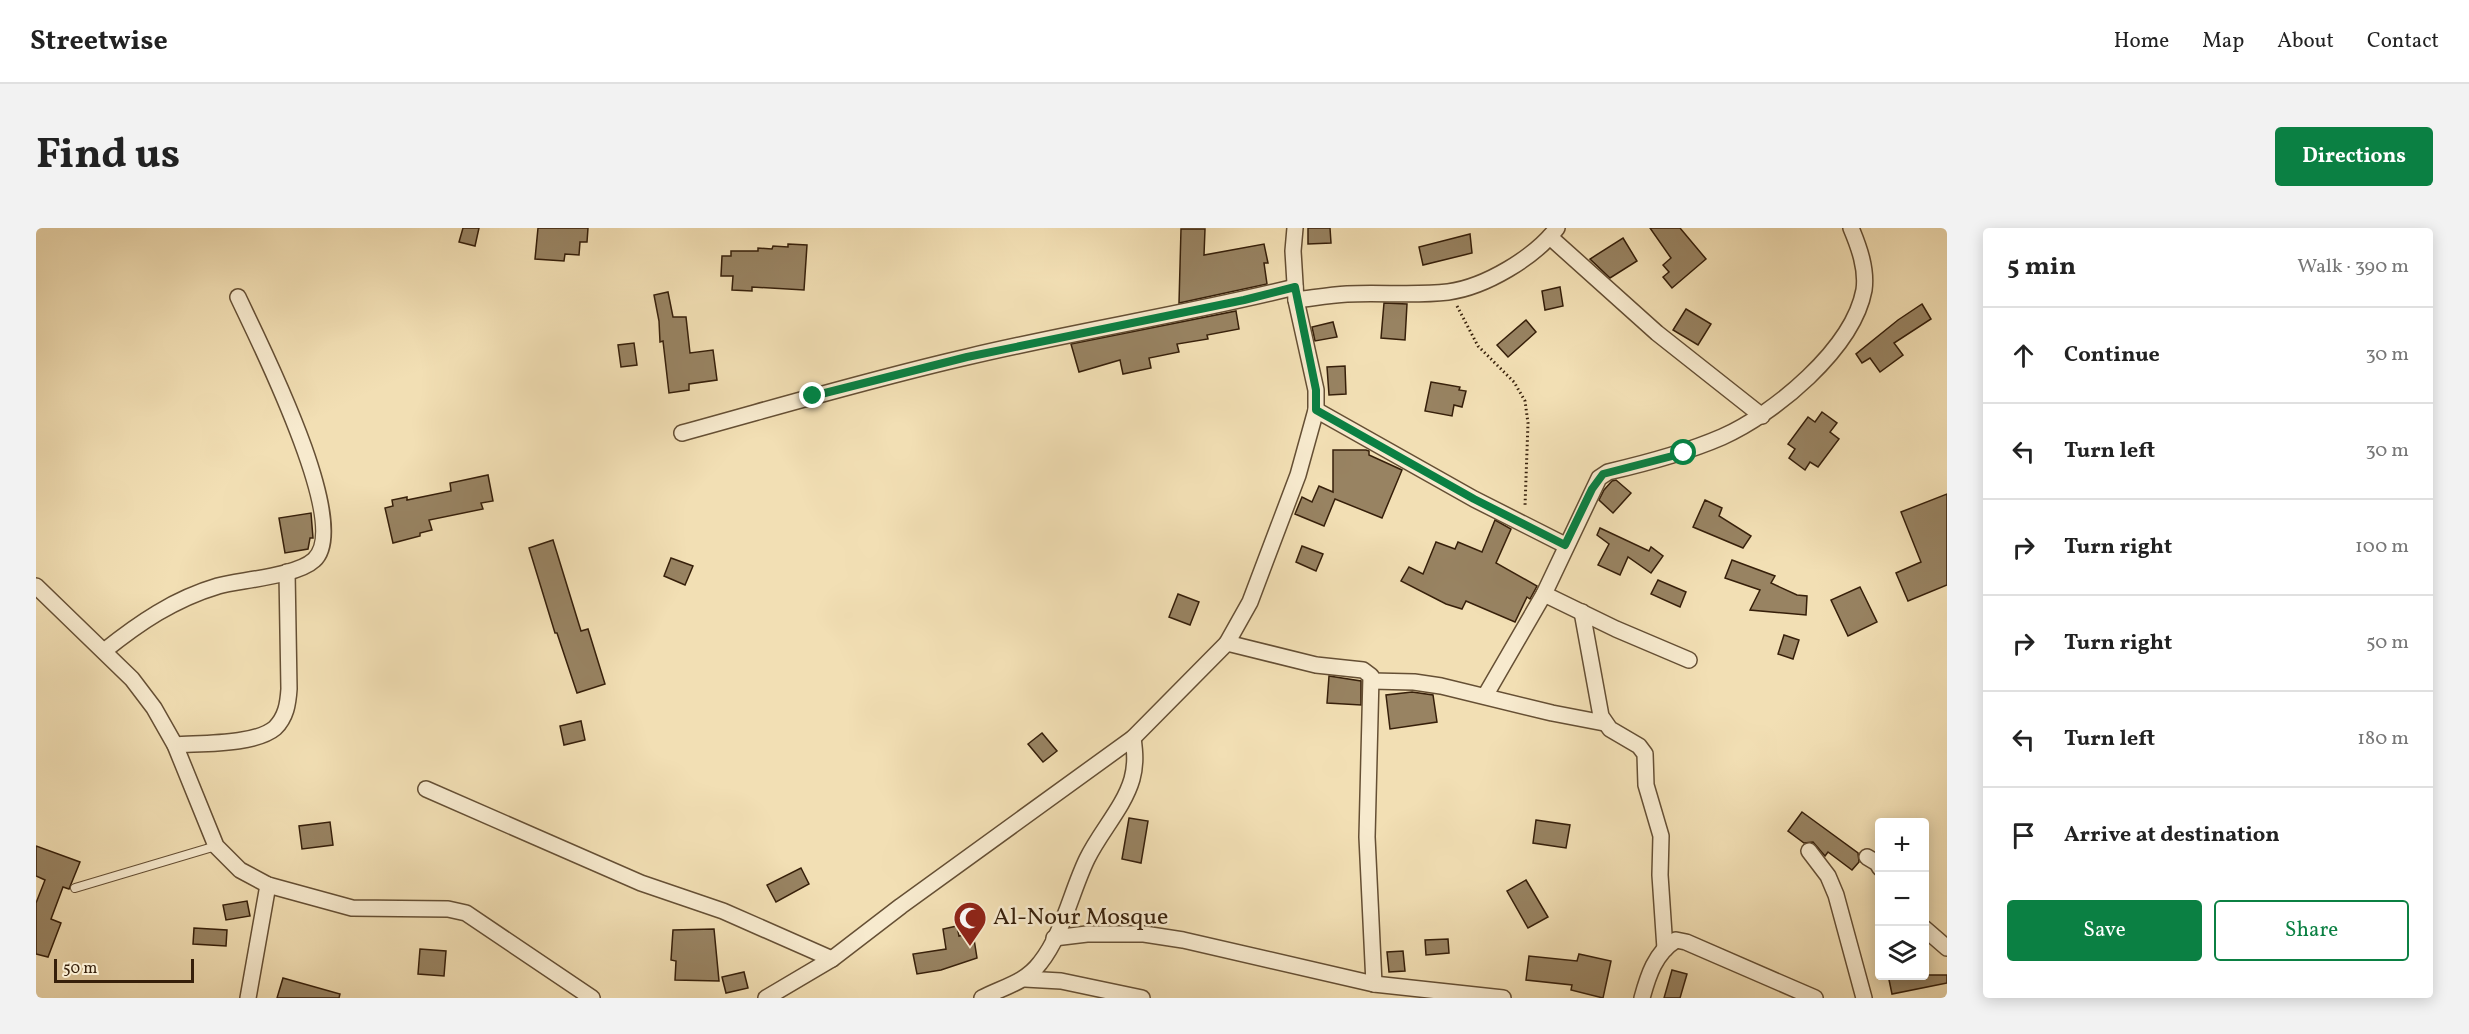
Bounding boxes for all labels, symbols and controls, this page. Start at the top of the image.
text: Streetwise [30,22,168,61]
text: Home [2114,27,2169,56]
text: Map [2202,27,2244,56]
text: About [2277,27,2334,56]
text: Contact [2367,27,2439,56]
text: Find us [36,127,180,186]
button: Directions [2275,127,2433,186]
text: 5 min [2007,249,2076,285]
text: Walk · 390 m [2297,253,2409,281]
icon: ahead [2007,339,2040,372]
text: Continue [2064,340,2160,371]
text: 30 m [2365,341,2409,369]
route end [799,382,825,408]
icon: left [2007,435,2040,468]
text: Turn left [2064,436,2155,467]
text: 30 m [2365,437,2409,465]
route start [1670,439,1696,465]
icon: right [2007,531,2040,564]
text: Turn right [2064,532,2172,563]
text: 100 m [2355,533,2409,561]
icon: right [2007,627,2040,660]
text: Turn right [2064,628,2172,659]
text: 50 m [2366,629,2409,657]
icon: left [2007,723,2040,756]
text: Turn left [2064,724,2155,755]
text: 180 m [2357,725,2409,753]
map controls [1875,818,1929,980]
button: + [1875,818,1929,872]
icon: arrive [2007,819,2040,852]
text: Arrive at destination [2064,820,2280,851]
button: − [1875,872,1929,926]
mosque icon: Al-Nour Mosque [952,900,988,947]
button: Save [2007,900,2202,961]
button: Share [2214,900,2409,961]
place label: Al-Nour Mosque [993,901,1168,935]
button: layers [1875,926,1929,980]
scale bar [54,956,194,984]
text: 50 m [63,958,97,980]

